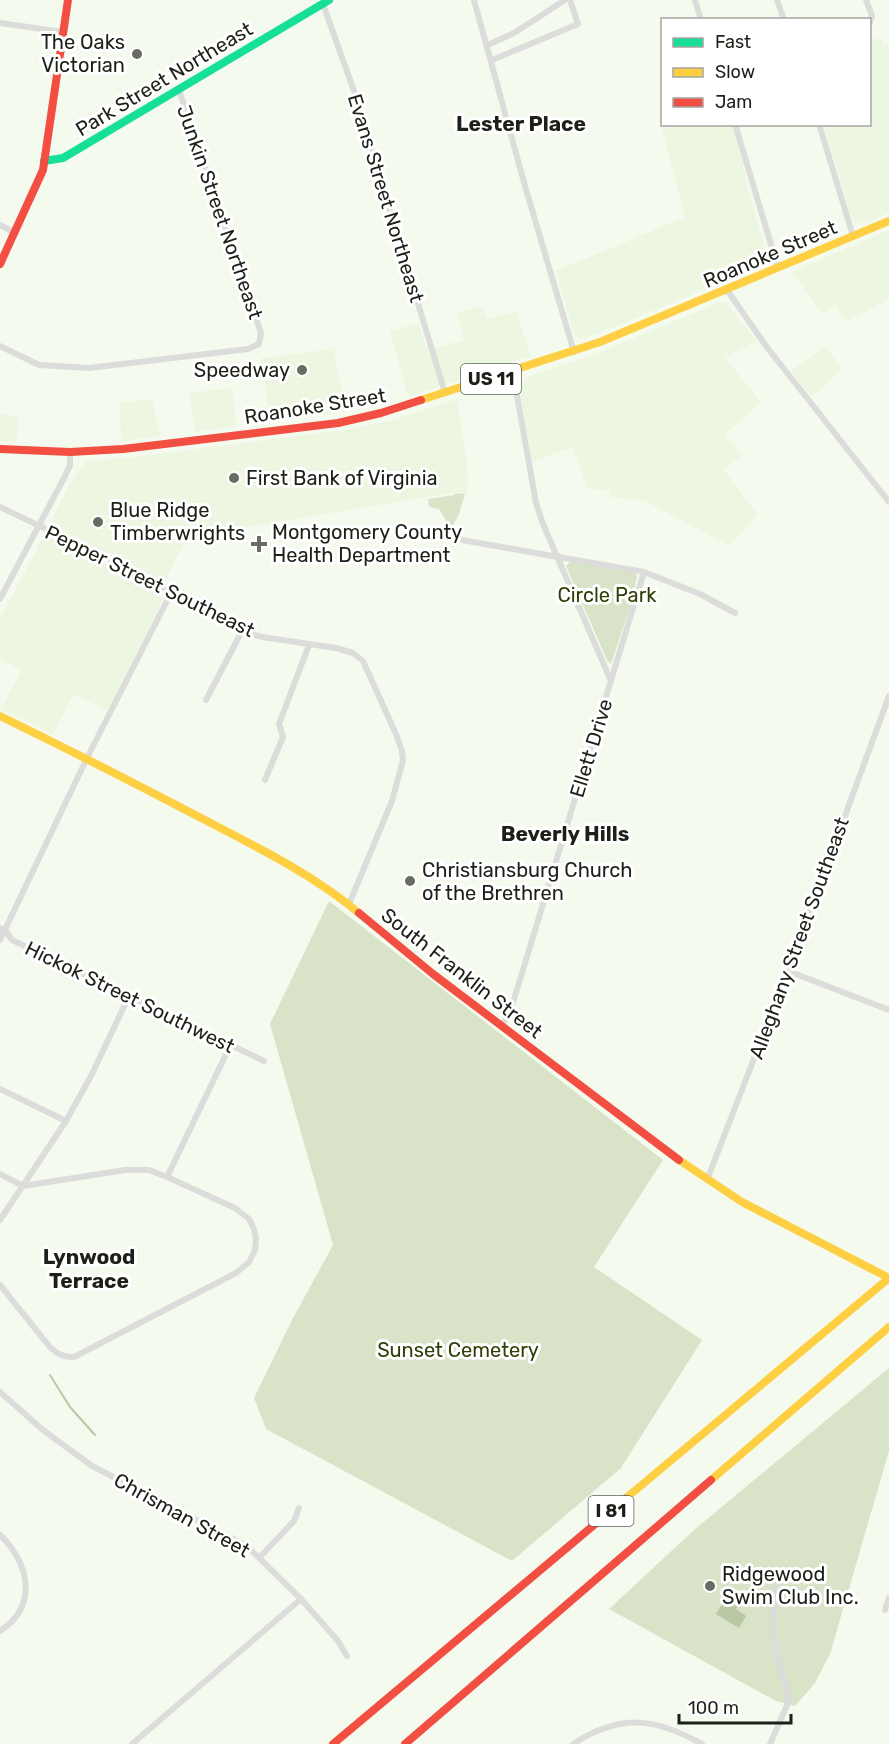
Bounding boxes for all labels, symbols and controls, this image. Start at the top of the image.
street label: Park Street Northeast [71,17,257,141]
legend [661,18,871,126]
place label: The Oaks Victorian [41,30,125,77]
text: Fast [715,31,751,53]
marker: The Oaks Victorian [130,47,144,61]
text: Slow [715,61,755,83]
street label: Evans Street Northeast [343,91,429,305]
text: Jam [715,91,752,113]
street label: Junkin Street Northeast [172,102,268,322]
district label: Lester Place [456,111,586,136]
street label: Roanoke Street [700,215,841,293]
place label: Speedway [194,358,290,382]
marker: Speedway [295,363,309,377]
road number: US 11 [461,364,521,394]
street label: Roanoke Street [243,383,388,429]
place label: First Bank of Virginia [246,466,438,490]
marker: First Bank of Virginia [227,471,241,485]
place label: Blue Ridge Timberwrights [110,498,245,545]
marker: Blue Ridge Timberwrights [91,515,105,529]
street label: Pepper Street Southeast [41,520,259,642]
place label: Montgomery County Health Department [272,520,462,567]
marker: Montgomery County Health Department [250,535,268,553]
park label: Circle Park [557,583,657,607]
street label: Ellett Drive [565,696,617,800]
street label: Alleghany Street Southeast [744,814,854,1062]
district label: Beverly Hills [501,821,629,846]
place label: Christiansburg Church of the Brethren [422,858,632,905]
marker: Christiansburg Church of the Brethren [403,874,417,888]
street label: South Franklin Street [377,903,547,1043]
street label: Hickok Street Southwest [21,936,239,1058]
district label: Lynwood Terrace [43,1244,135,1293]
park label: Sunset Cemetery [377,1338,539,1362]
street label: Chrisman Street [110,1468,254,1562]
road number: I 81 [588,1496,634,1526]
place label: Ridgewood Swim Club Inc. [722,1562,859,1609]
marker: Ridgewood Swim Club Inc. [703,1579,717,1593]
scale bar [679,1687,792,1725]
text: 100 m [688,1697,739,1719]

